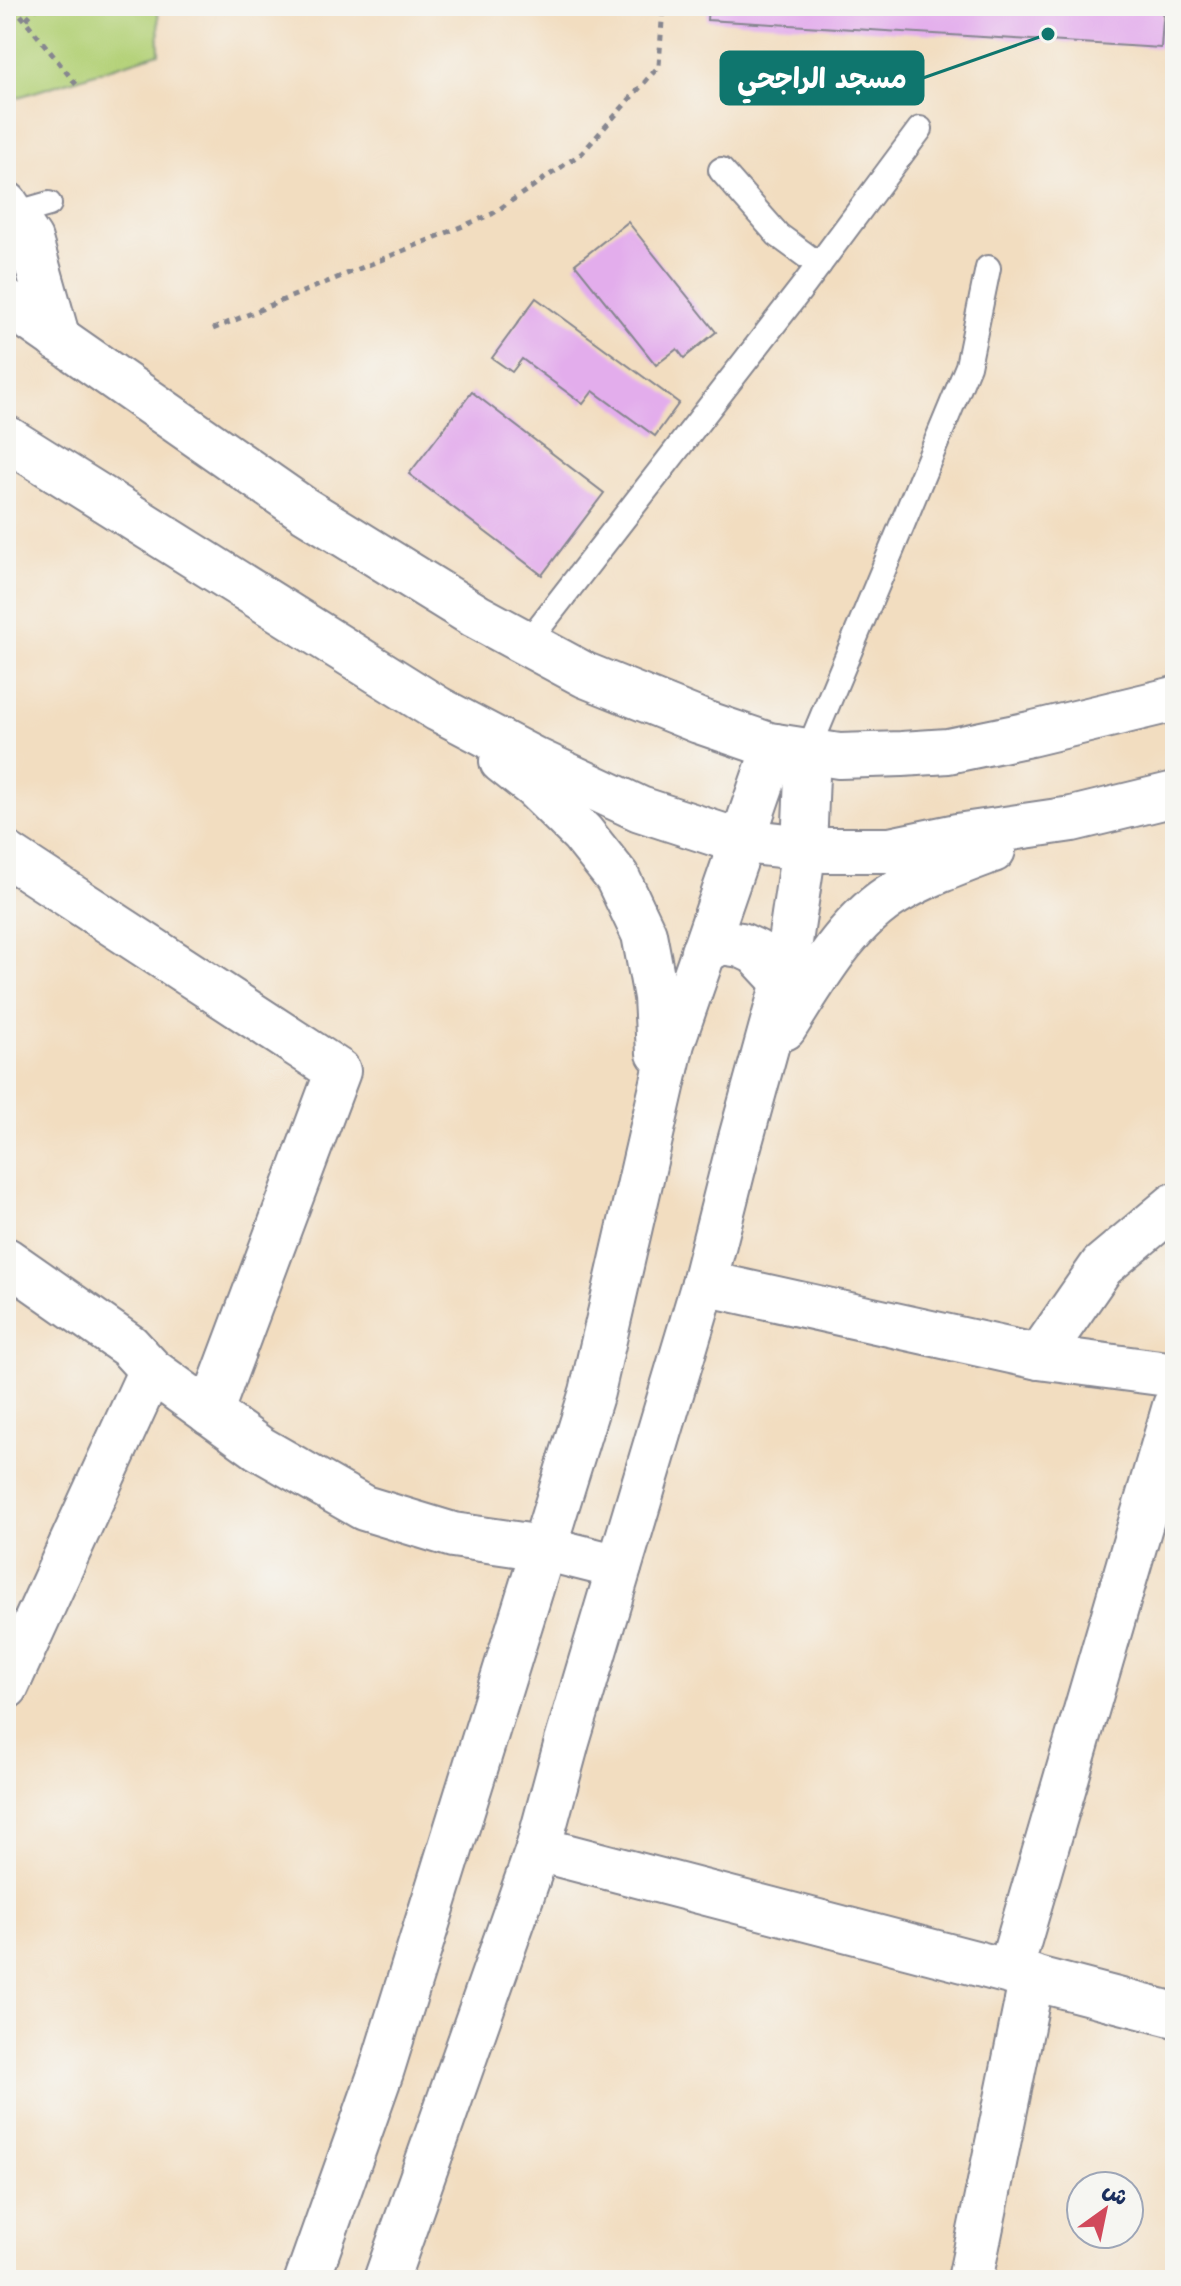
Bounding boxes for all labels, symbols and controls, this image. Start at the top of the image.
callout: مسجد الراجحي [721,52,923,104]
text: مسجد الراجحي [737,55,907,104]
north arrow [1065,2170,1145,2250]
text: ش [1098,2172,1136,2212]

